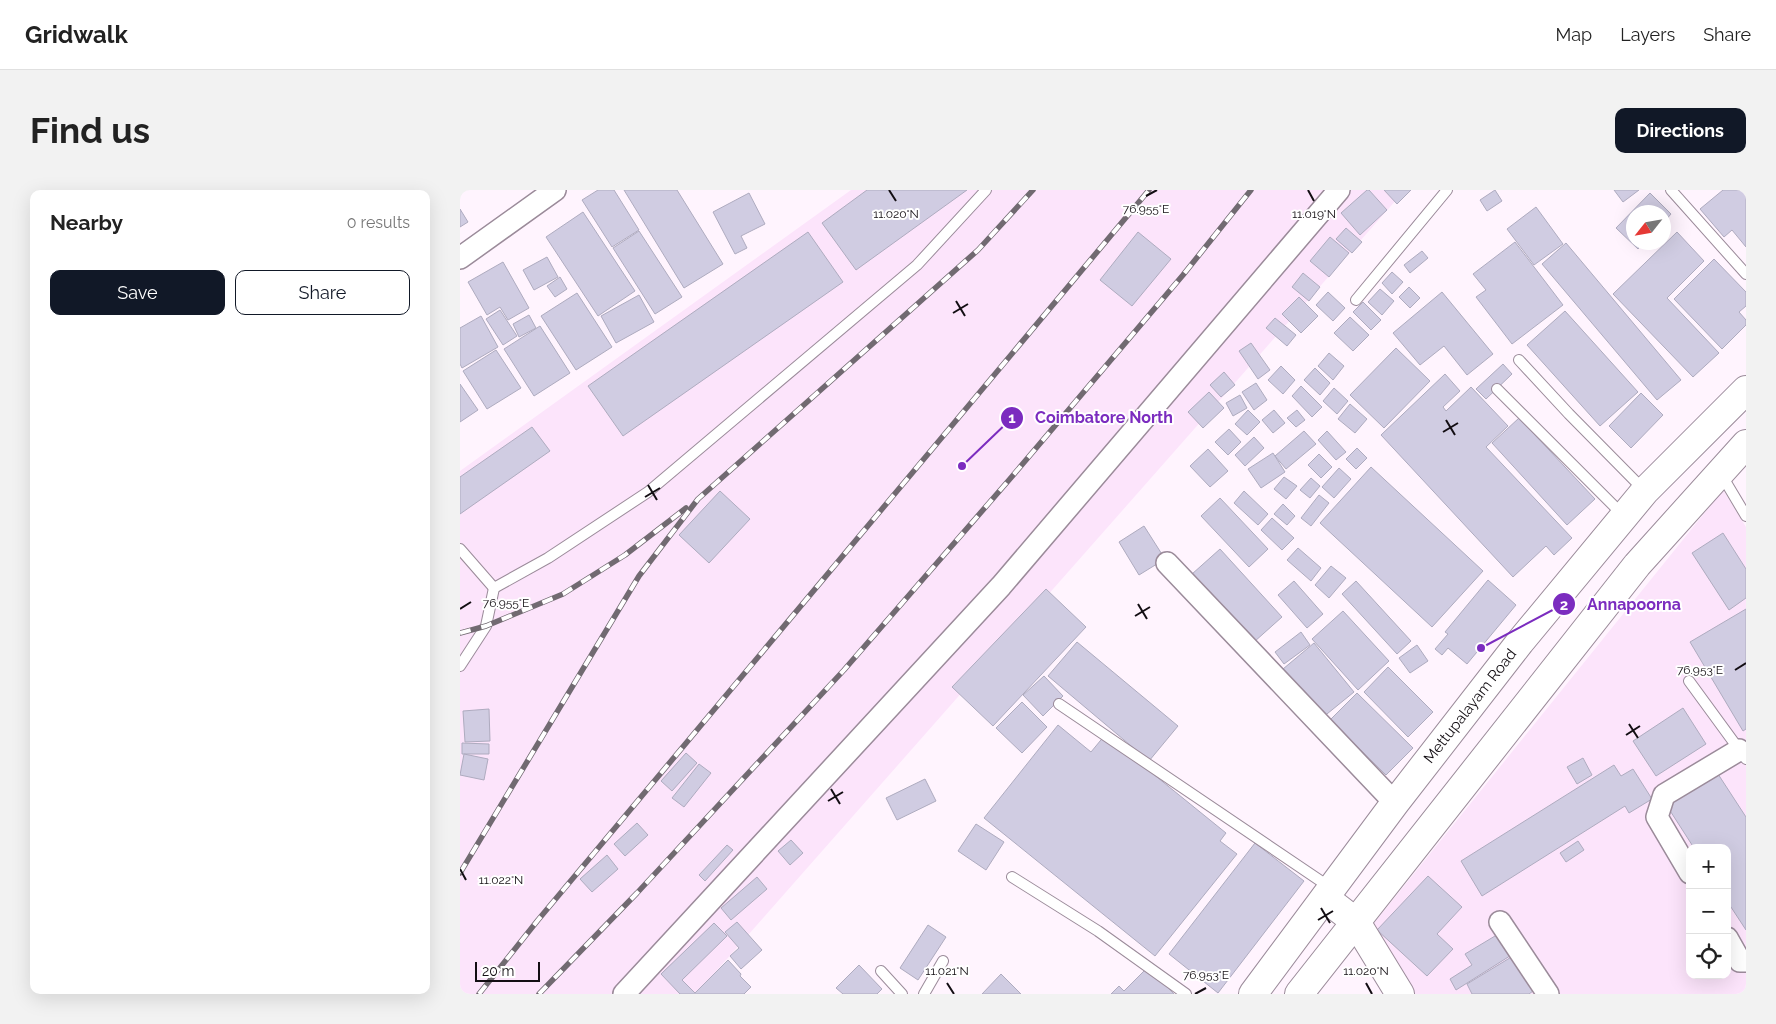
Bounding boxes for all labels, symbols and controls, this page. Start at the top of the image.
text: Gridwalk [25,20,128,49]
text: Map [1556,24,1592,45]
text: Layers [1620,24,1675,45]
text: Share [1703,24,1751,45]
button: Directions [1615,108,1746,153]
text: Find us [30,110,150,151]
text: 76.955°E [1123,202,1169,216]
north arrow [1626,205,1671,250]
text: 11.020°N [873,207,919,221]
text: 11.019°N [1292,207,1336,221]
text: Nearby [50,210,123,235]
text: 0 results [347,213,410,232]
button: Save [50,270,225,315]
button: Share [235,270,410,315]
callout: Coimbatore North [1000,402,1183,433]
text: Coimbatore North [1035,408,1173,427]
text: 1 [1008,409,1016,427]
callout: Annapoorna [1552,589,1691,620]
text: Annapoorna [1587,595,1681,614]
text: 76.955°E [483,596,529,610]
text: 2 [1560,596,1568,614]
street label: Mettupalayam Road [1420,645,1520,767]
text: 76.953°E [1677,663,1723,677]
map controls [1686,844,1731,979]
button: + [1686,844,1731,889]
text: 11.022°N [479,873,523,887]
button: − [1686,889,1731,934]
button: locate [1686,934,1731,979]
scale bar [475,959,540,982]
text: 20 m [482,963,514,979]
text: 11.021°N [925,964,969,978]
text: 11.020°N [1343,964,1389,978]
text: 76.953°E [1183,968,1229,982]

